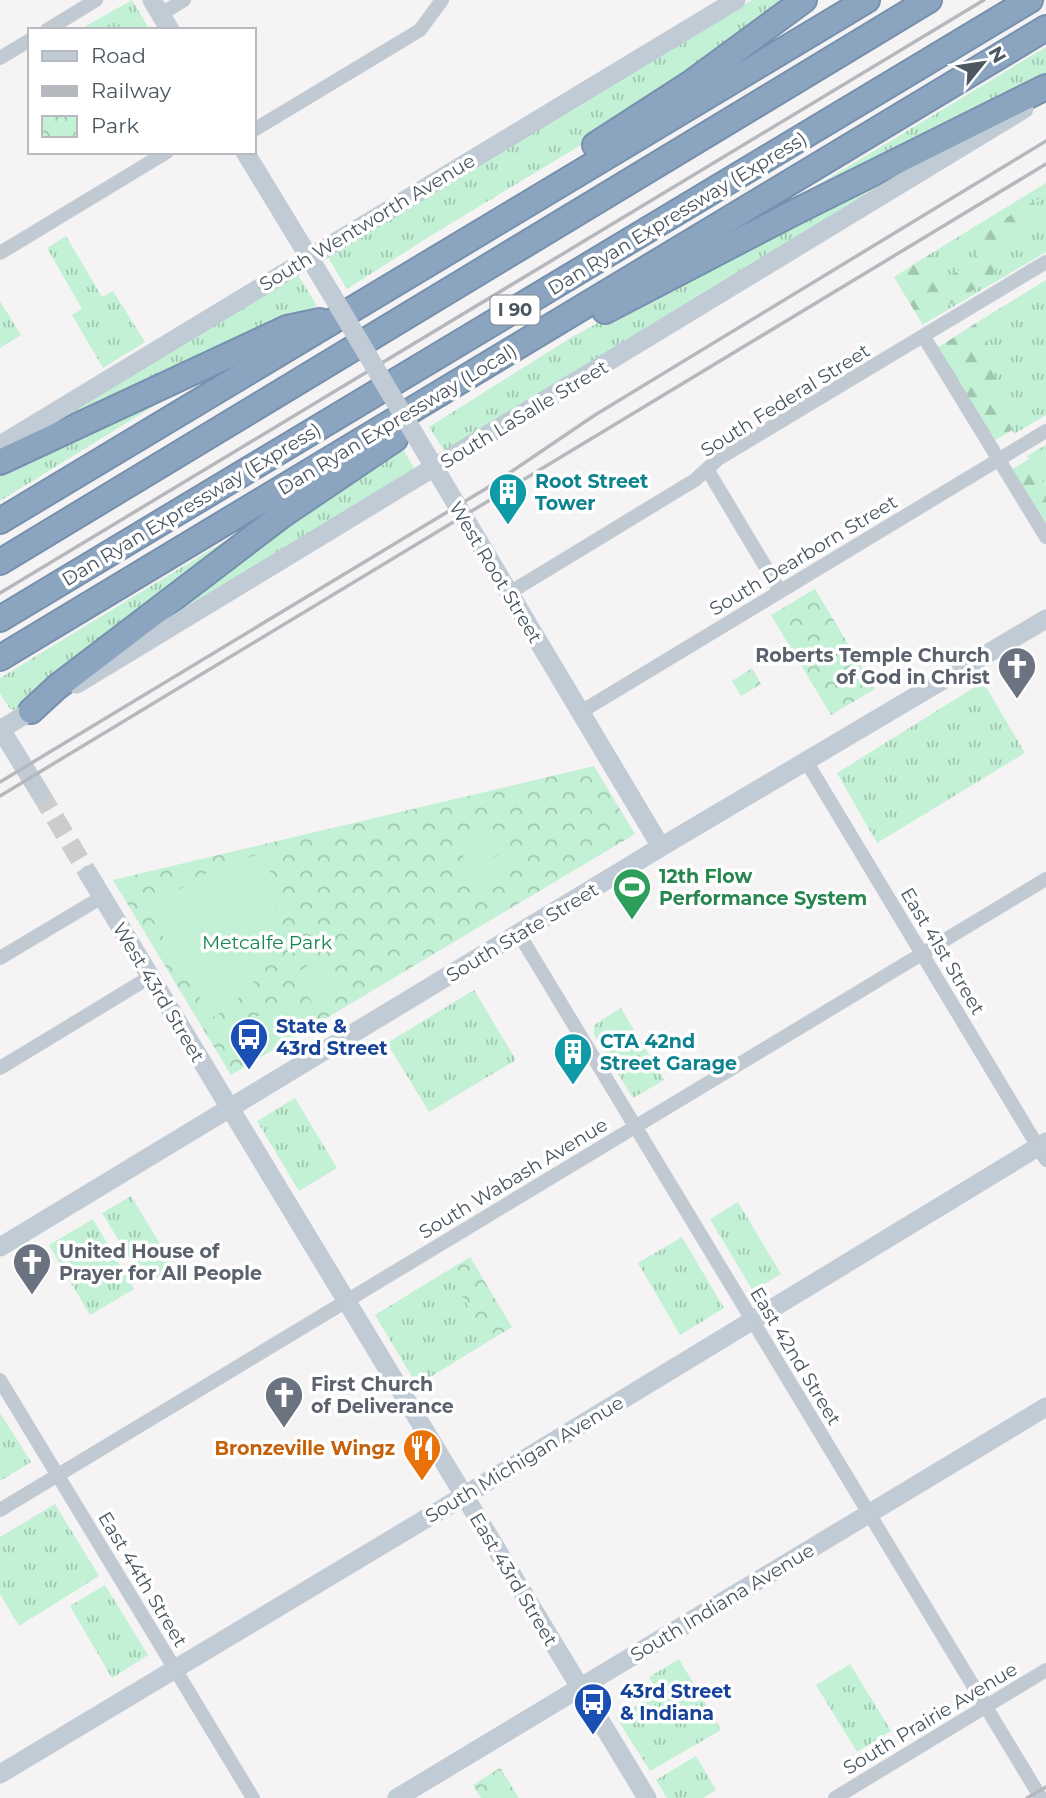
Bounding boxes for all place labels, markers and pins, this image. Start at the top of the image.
place label: Root Street Tower [535,470,648,515]
building icon: Root Street Tower [487,471,529,526]
place label: Roberts Temple Church of God in Christ [755,644,990,689]
church icon: Roberts Temple Church of God in Christ [996,645,1038,700]
place label: 12th Flow Performance System [659,865,867,910]
sports icon: 12th Flow Performance System [611,866,653,921]
place label: State & 43rd Street [276,1015,387,1060]
bus stop icon: State & 43rd Street [228,1016,270,1071]
place label: CTA 42nd Street Garage [600,1030,737,1075]
building icon: CTA 42nd Street Garage [552,1031,594,1086]
place label: United House of Prayer for All People [59,1240,262,1285]
church icon: United House of Prayer for All People [11,1241,53,1296]
place label: First Church of Deliverance [311,1373,454,1418]
church icon: First Church of Deliverance [263,1374,305,1429]
restaurant icon: Bronzeville Wingz [401,1427,443,1482]
place label: Bronzeville Wingz [214,1437,395,1460]
place label: 43rd Street & Indiana [620,1680,731,1725]
bus stop icon: 43rd Street & Indiana [572,1681,614,1736]

